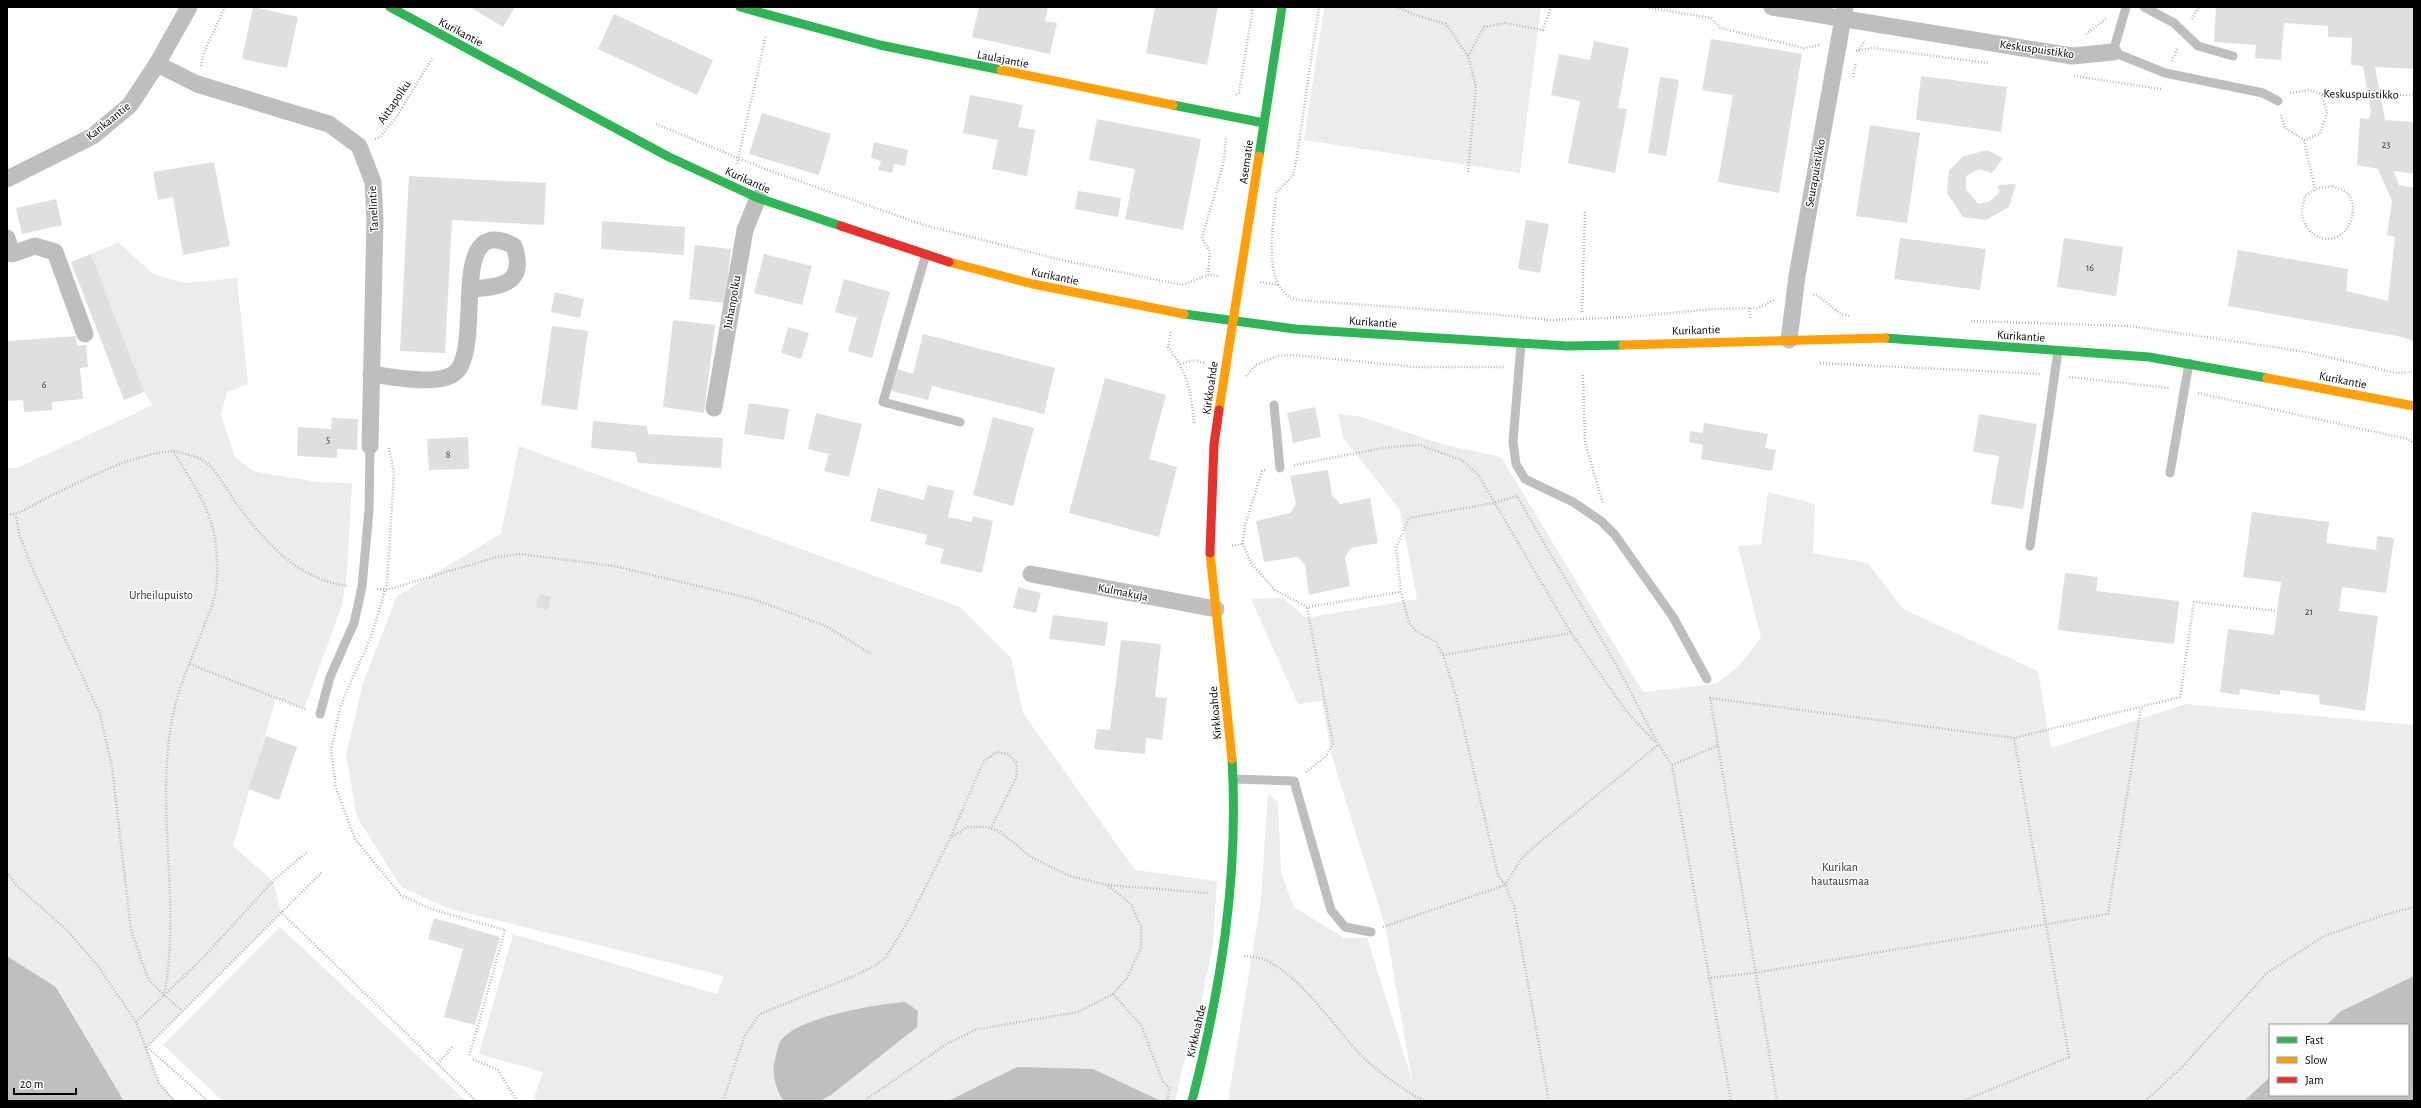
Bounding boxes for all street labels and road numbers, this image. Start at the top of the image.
street label: Kurikantie [437,15,485,49]
street label: Keskuspuistikko [1999,38,2075,60]
street label: Laulajantie [976,48,1030,71]
street label: Aittapolku [375,78,413,126]
street label: Keskuspuistikko [2323,87,2399,101]
street label: Kankaantie [84,100,132,142]
street label: Seurapuistikko [1803,138,1827,208]
street label: Asematie [1237,139,1255,185]
street label: Kurikantie [724,165,772,195]
street label: Tanelintie [366,185,380,233]
street label: Kurikantie [1030,265,1080,287]
street label: Juhanpolku [721,274,743,330]
street label: Kurikantie [1349,314,1397,330]
street label: Kurikantie [1672,323,1720,337]
street label: Kurikantie [1997,328,2045,344]
street label: Kirkkoahde [1200,361,1220,415]
street label: Kurikantie [2318,370,2368,390]
street label: Kulmakuja [1097,581,1150,604]
street label: Kirkkoahde [1207,686,1223,740]
street label: Kirkkoahde [1184,1004,1208,1058]

